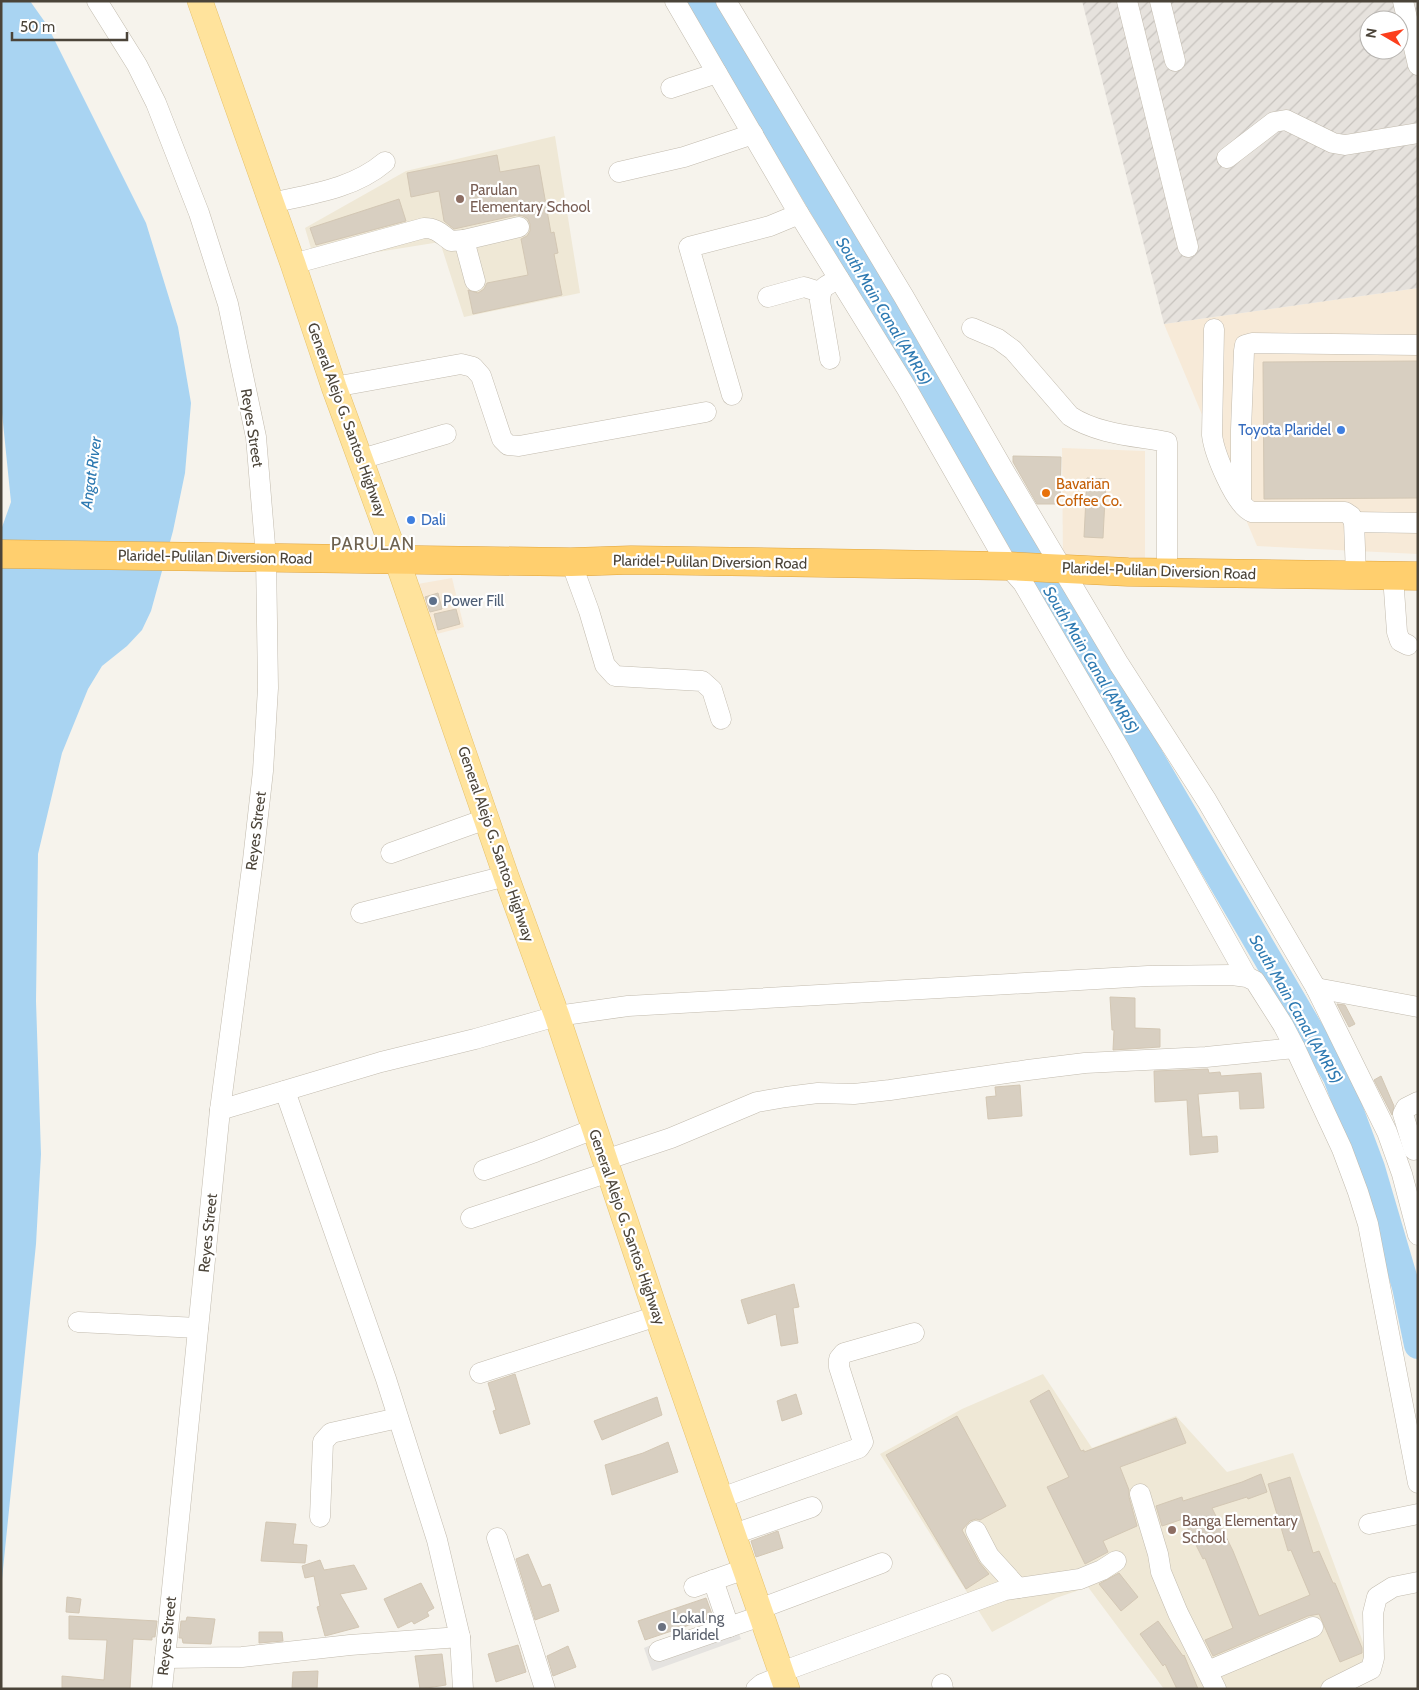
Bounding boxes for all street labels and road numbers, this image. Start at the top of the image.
street label: General Alejo G. Santos Highway [303,320,391,520]
street label: Reyes Street [237,387,267,469]
street label: Plaridel-Pulilan Diversion Road [118,546,312,568]
street label: Plaridel-Pulilan Diversion Road [613,551,807,573]
street label: Plaridel-Pulilan Diversion Road [1062,559,1256,583]
street label: General Alejo G. Santos Highway [454,744,538,945]
street label: Reyes Street [242,790,270,872]
street label: General Alejo G. Santos Highway [585,1127,669,1328]
street label: Reyes Street [195,1192,221,1274]
street label: Reyes Street [154,1595,180,1677]

